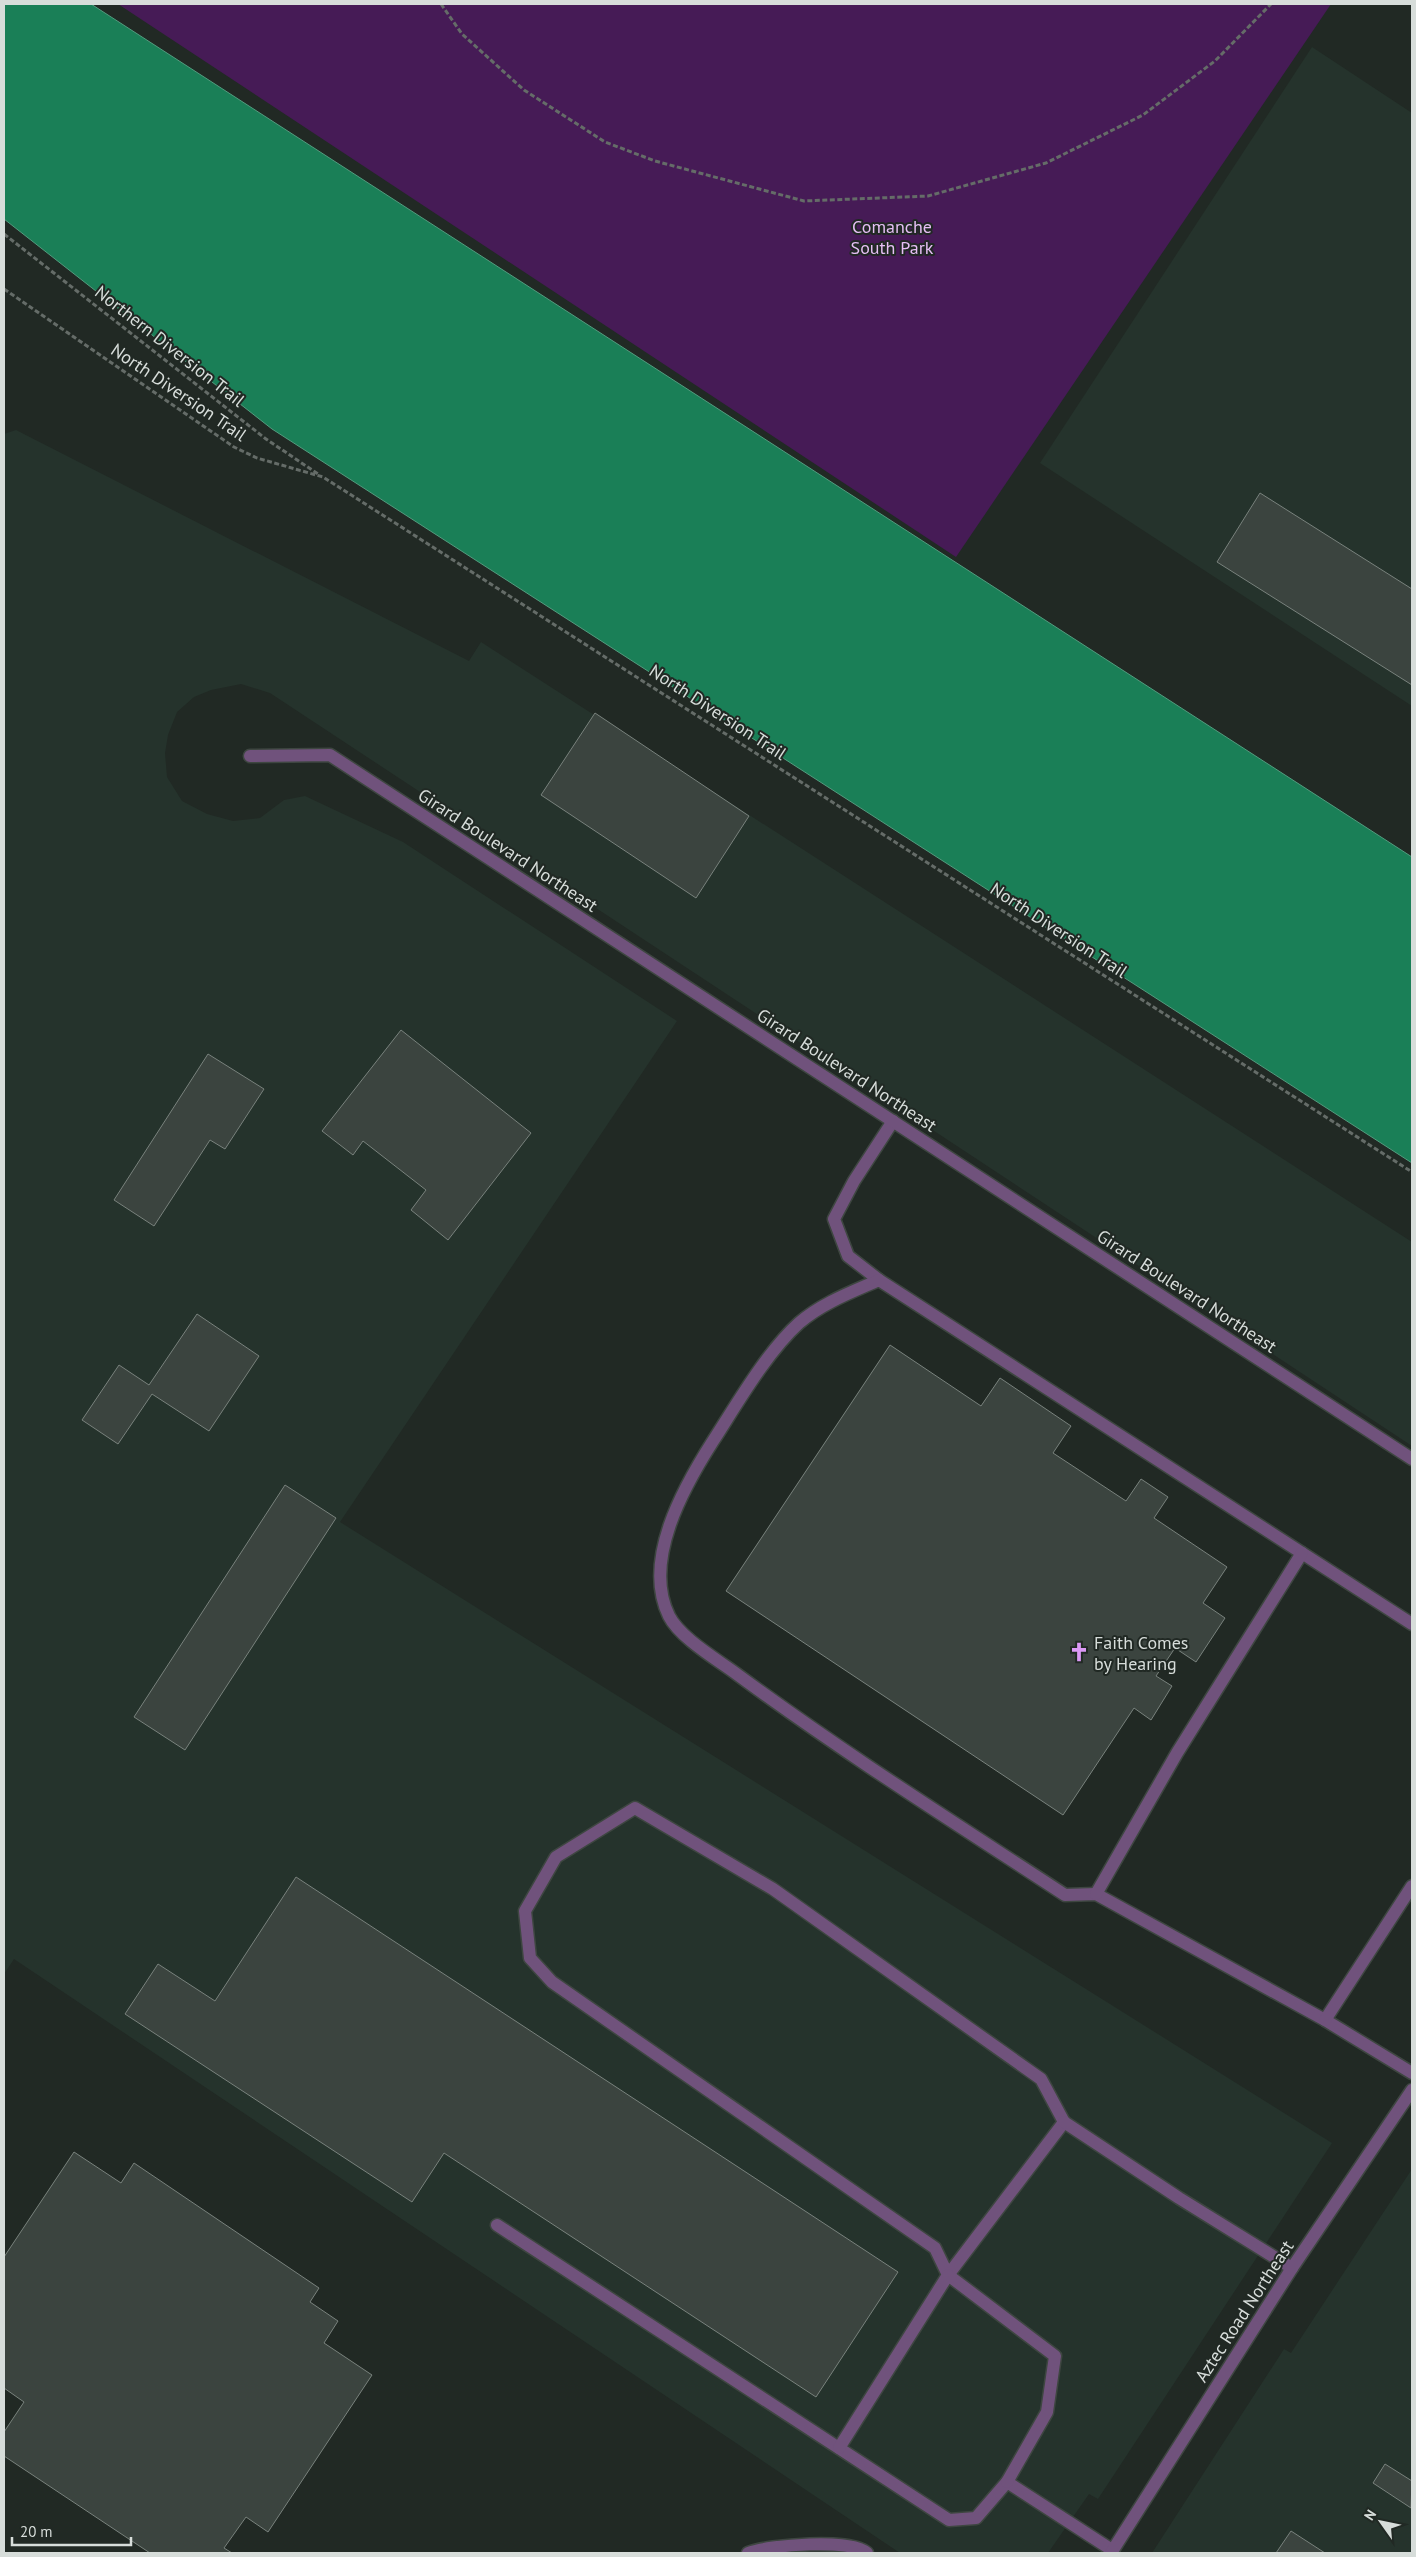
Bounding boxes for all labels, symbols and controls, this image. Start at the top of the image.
park label: Comanche South Park [851,215,934,259]
street label: Northern Diversion Trail [90,280,250,412]
street label: North Diversion Trail [107,338,252,446]
street label: North Diversion Trail [645,659,792,765]
street label: Girard Boulevard Northeast [414,783,602,917]
street label: North Diversion Trail [986,877,1133,983]
street label: Girard Boulevard Northeast [753,1003,941,1137]
street label: Girard Boulevard Northeast [1093,1224,1281,1358]
place label: Faith Comes by Hearing [1094,1631,1188,1675]
church icon: Faith Comes by Hearing [1068,1641,1090,1663]
street label: Aztec Road Northeast [1190,2236,1298,2386]
north arrow [1356,2497,1406,2547]
text: N [1360,2506,1380,2524]
scale bar [12,2514,131,2546]
text: 20 m [20,2522,53,2541]

